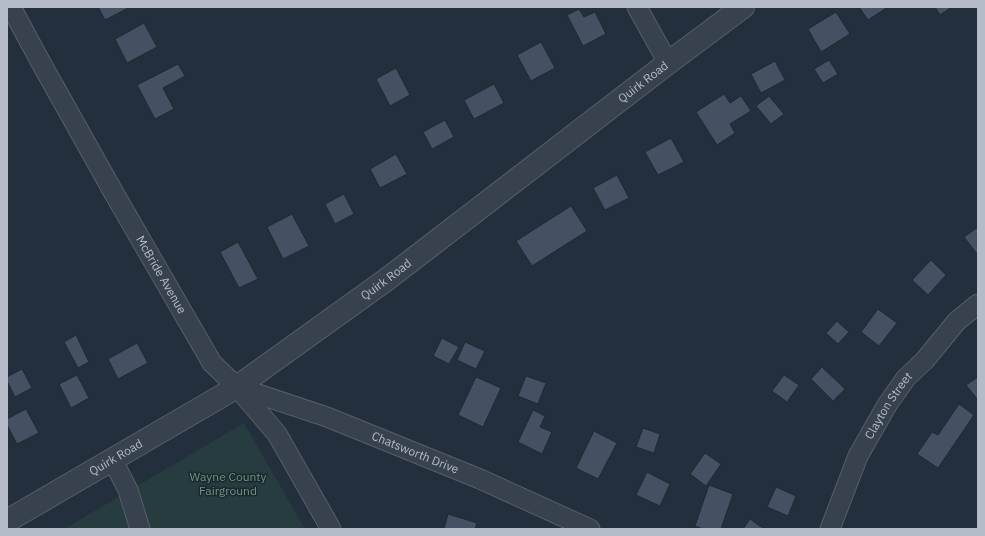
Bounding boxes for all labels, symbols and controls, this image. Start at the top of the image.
street label: Quirk Road [615,58,671,106]
street label: McBride Avenue [133,233,190,317]
street label: Quirk Road [357,255,414,303]
street label: Clayton Street [861,368,915,442]
street label: Chatsworth Drive [370,428,462,477]
street label: Quirk Road [86,436,145,479]
park label: Wayne County Fairground [189,469,267,498]

